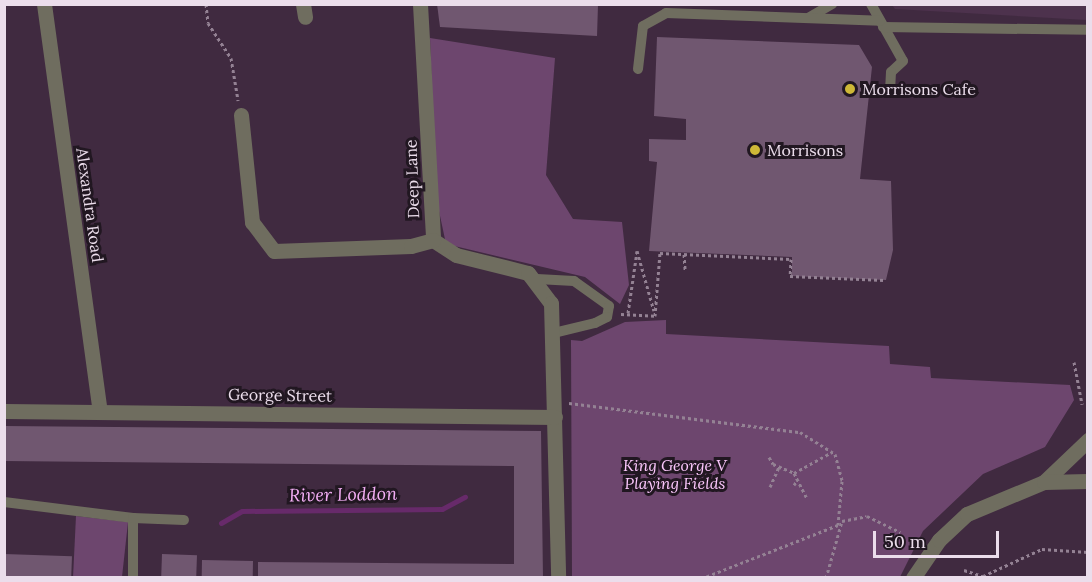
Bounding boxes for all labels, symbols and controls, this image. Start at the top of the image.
place label: Morrisons Cafe [862,79,976,99]
marker: Morrisons Cafe [843,82,857,96]
street label: Deep Lane [401,139,423,219]
place label: Morrisons [767,140,843,160]
marker: Morrisons [748,143,762,157]
street label: Alexandra Road [72,147,108,263]
street label: George Street [228,384,332,406]
park label: King George V Playing Fields [623,455,727,493]
water label: River Loddon [289,483,397,507]
scale bar [876,519,1002,557]
text: 50 m [884,530,926,553]

